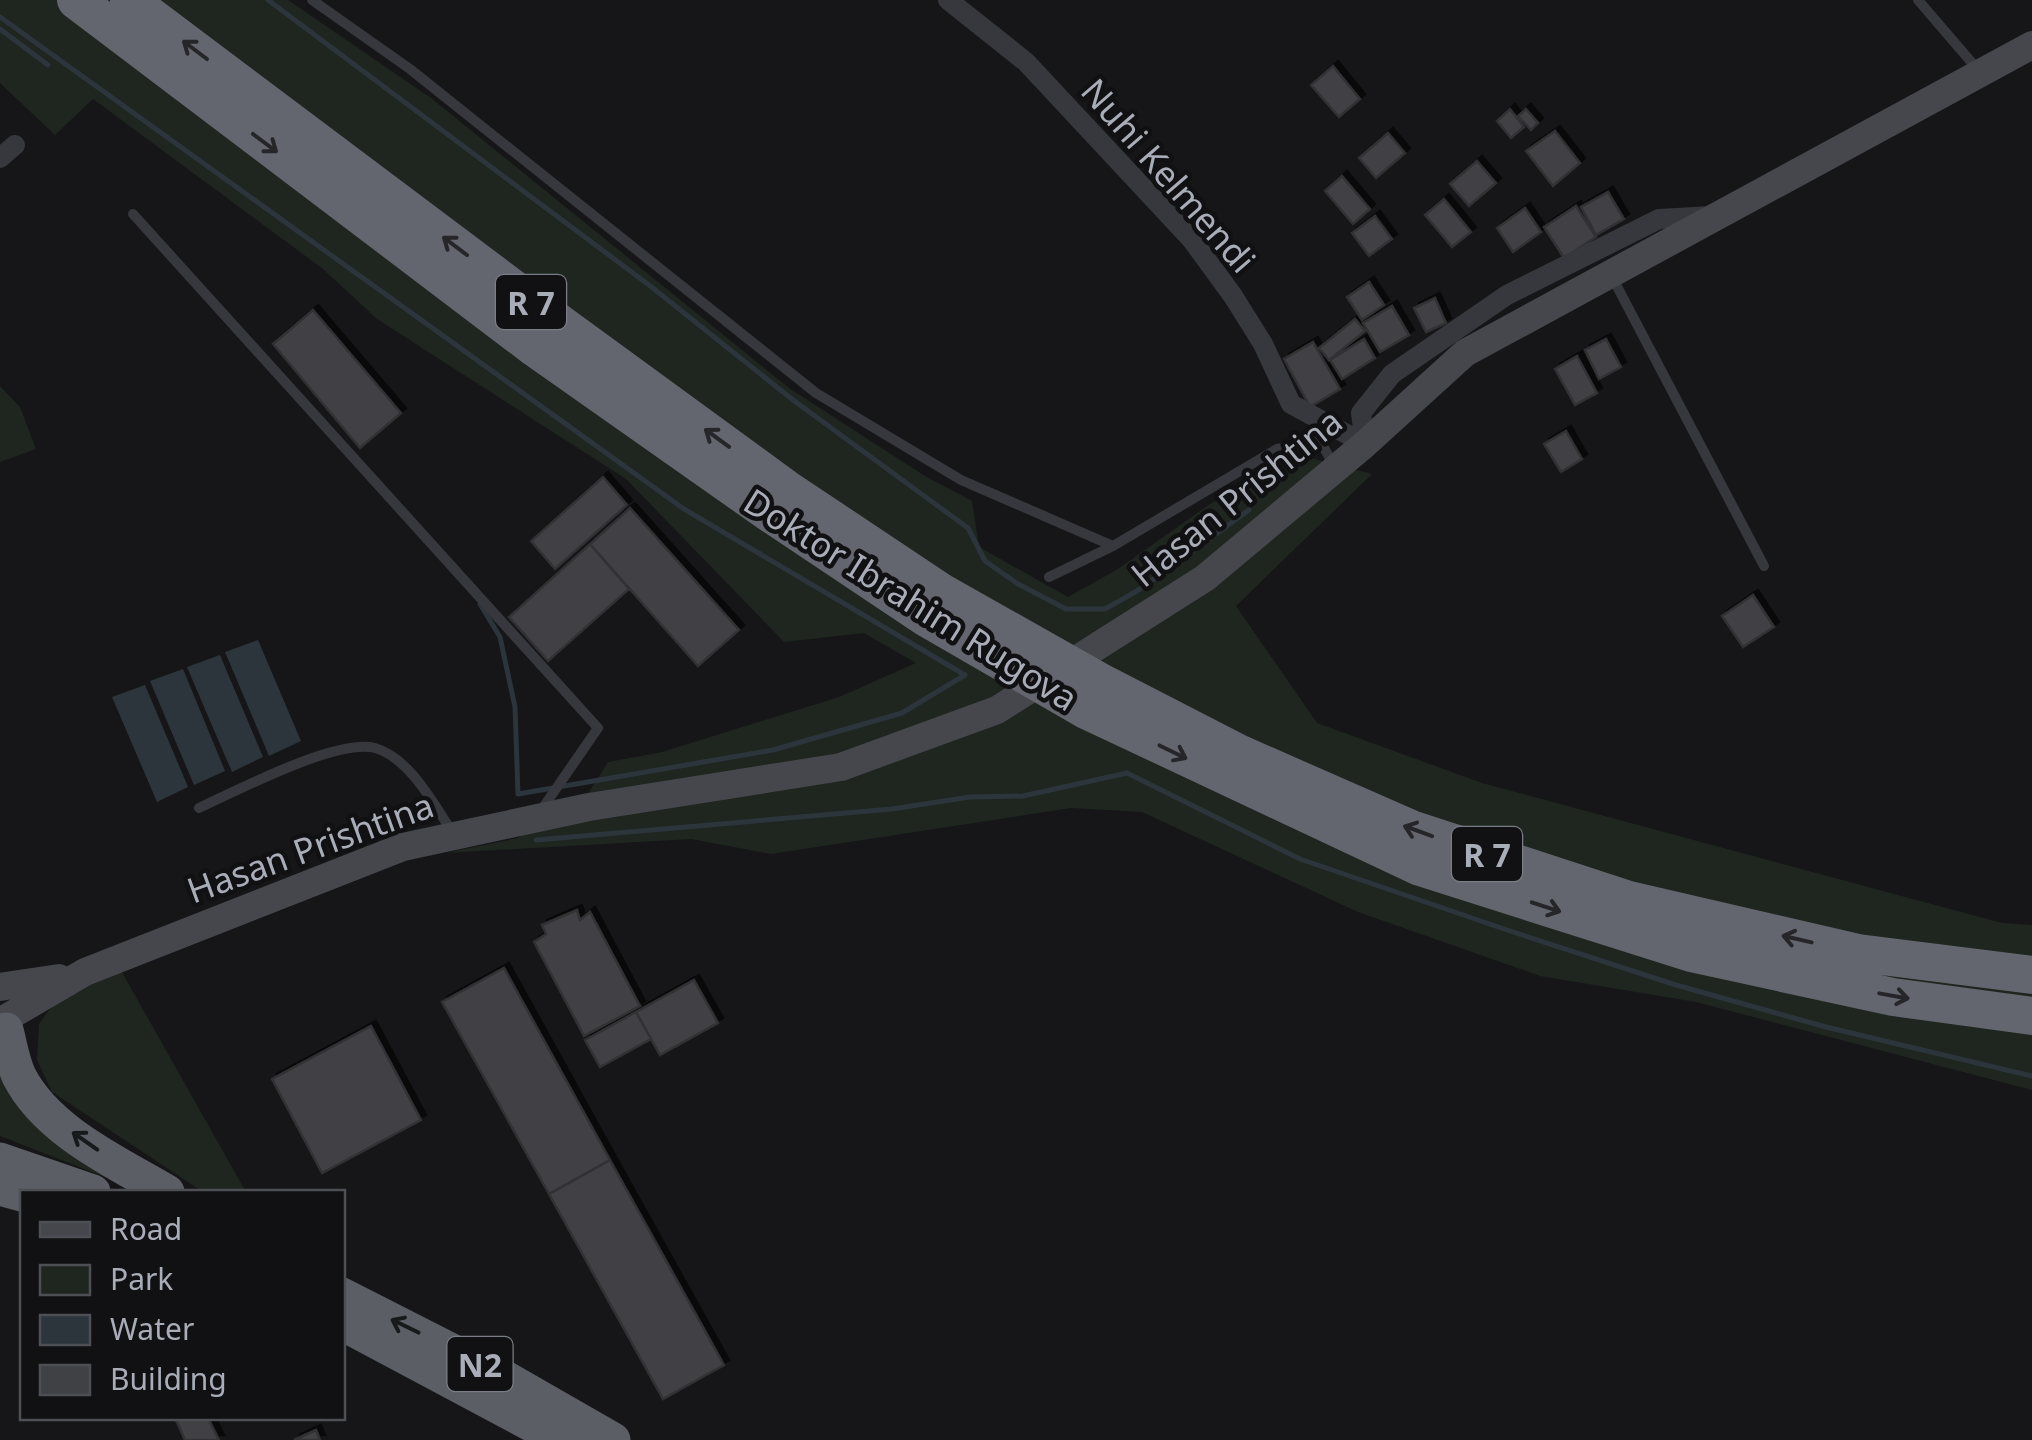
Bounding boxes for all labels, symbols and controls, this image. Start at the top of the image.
one-way arrow [182,40,209,61]
street label: Nuhi Kelmendi [1072,68,1266,282]
one-way arrow [251,133,278,154]
one-way arrow [442,235,469,256]
road number: R 7 [496,275,566,329]
street label: Hasan Prishtina [1121,397,1351,597]
one-way arrow [704,427,731,448]
street label: Doktor Ibrahim Rugova [735,477,1087,721]
one-way arrow [1158,743,1188,762]
street label: Hasan Prishtina [180,781,440,913]
one-way arrow [1403,821,1434,839]
road number: R 7 [1452,827,1522,881]
one-way arrow [1530,899,1561,917]
one-way arrow [1782,929,1814,947]
one-way arrow [1877,988,1910,1006]
one-way arrow [71,1131,99,1152]
legend [20,1190,345,1420]
text: Road [110,1208,182,1249]
text: Park [110,1258,173,1299]
text: Water [110,1308,194,1349]
one-way arrow [391,1316,420,1335]
road number: N2 [448,1337,512,1391]
text: Building [110,1358,227,1399]

